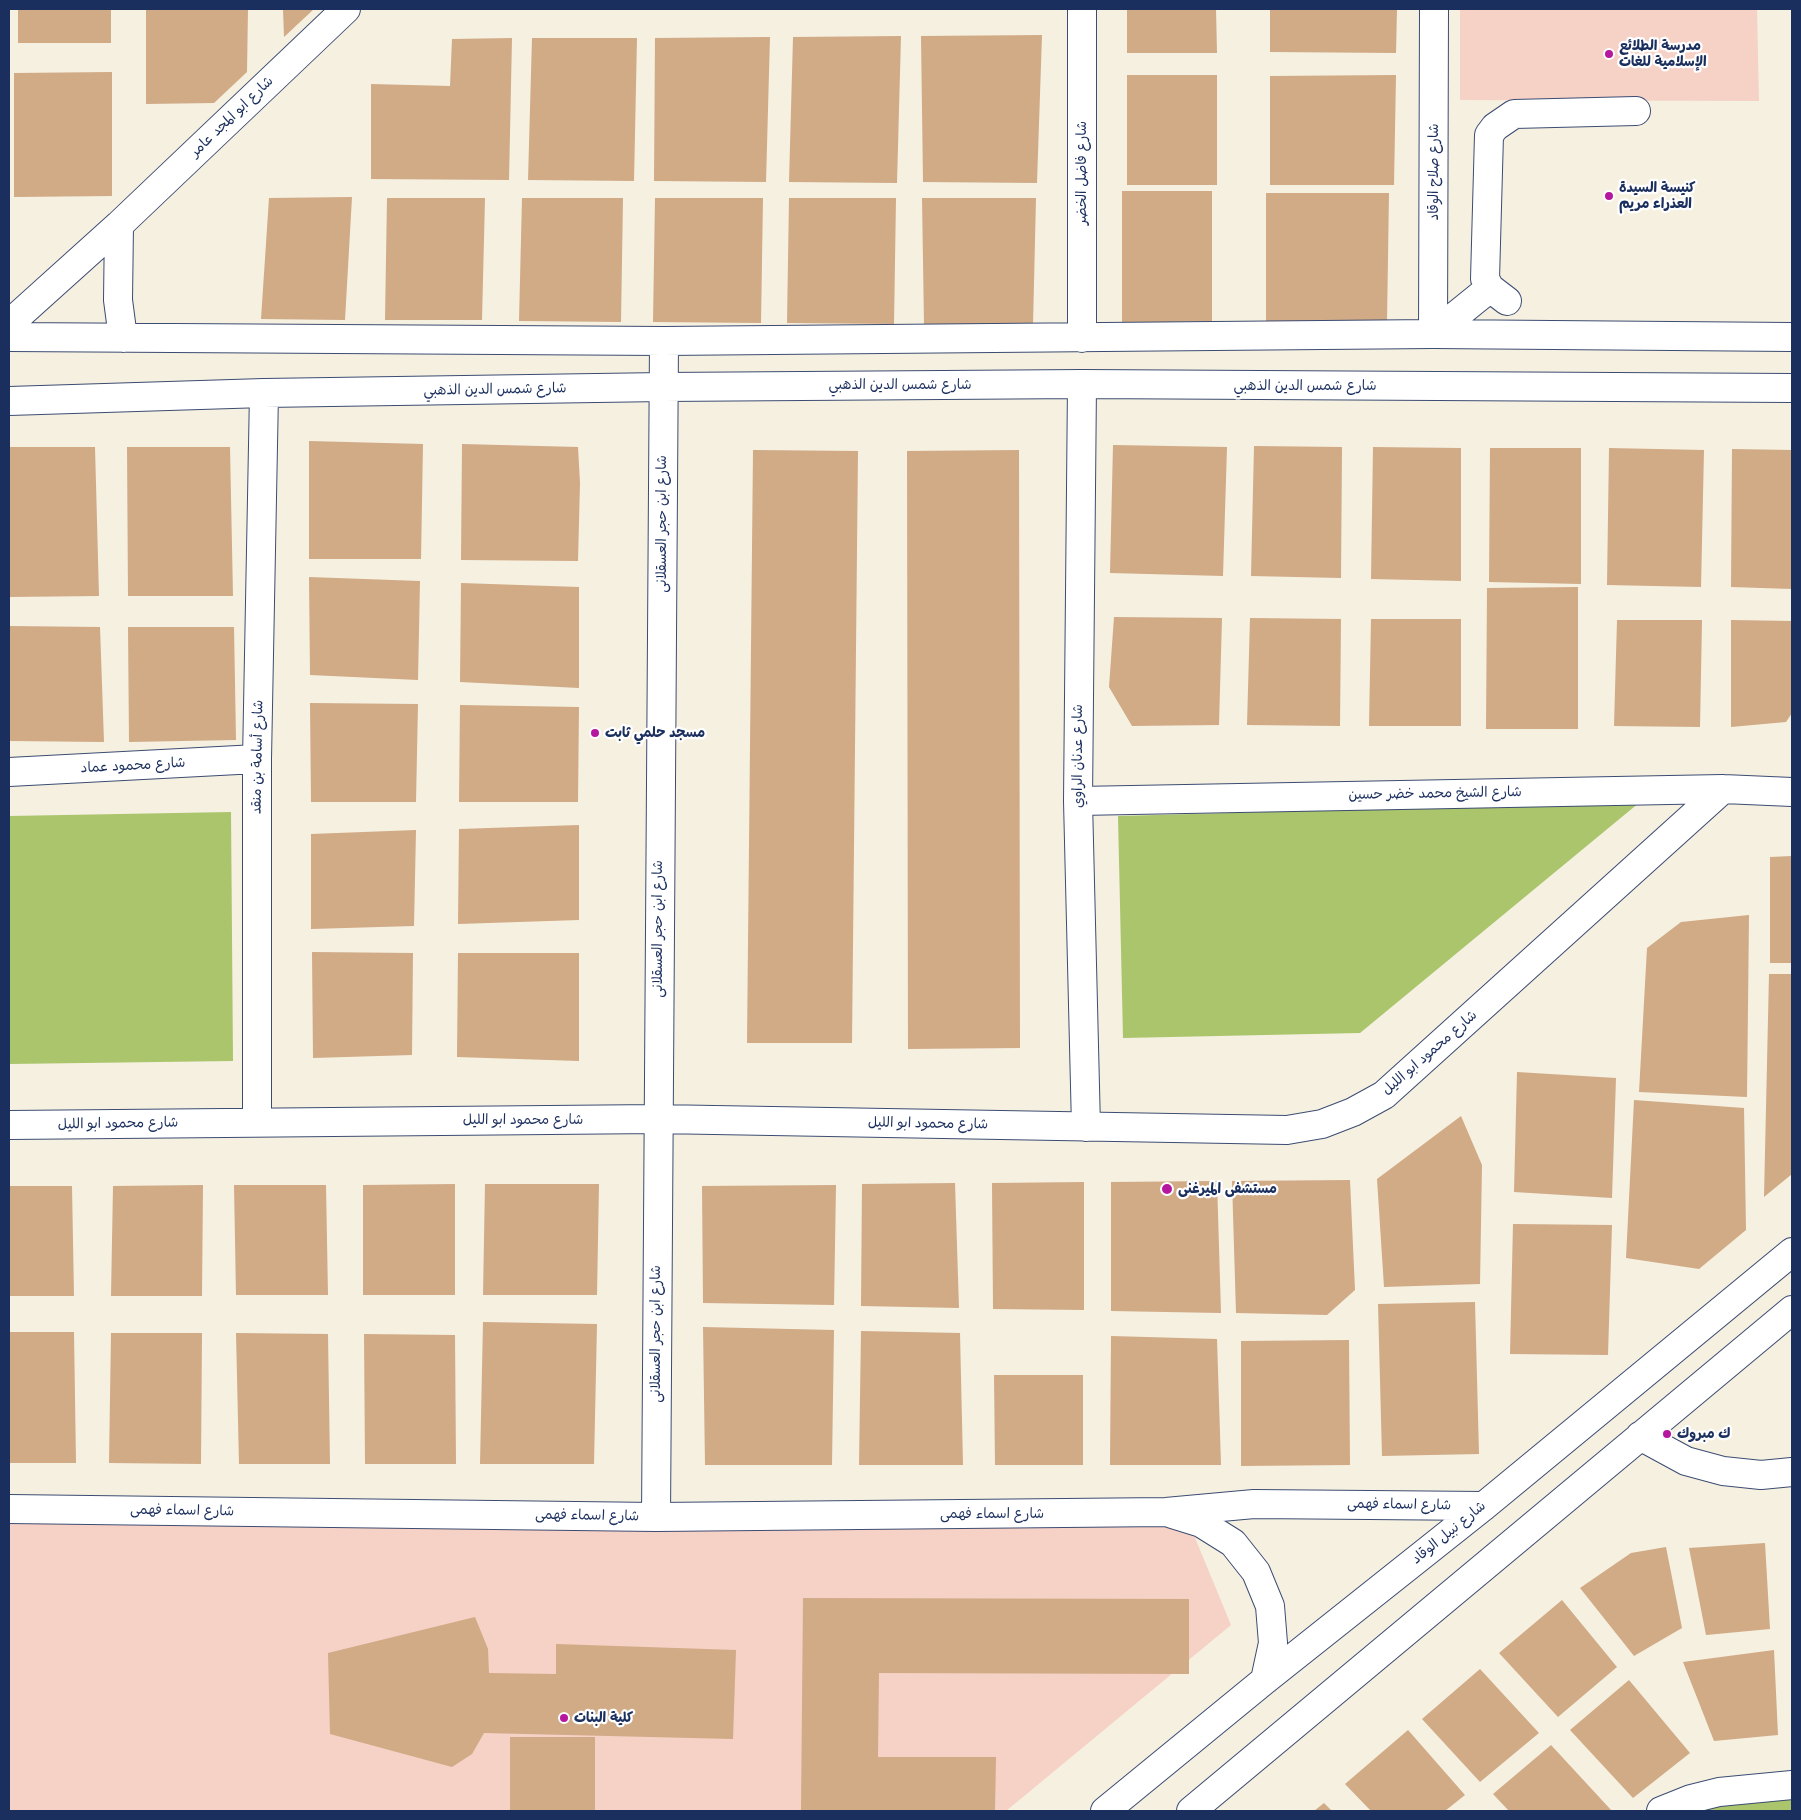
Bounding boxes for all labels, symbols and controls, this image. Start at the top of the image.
place label: مدرسة الطلائع الإسلامية للغات [1619,38,1706,70]
marker: مدرسة الطلائع الإسلامية للغات [1603,48,1615,60]
street label: شارع ابو المجد عامر [187,73,277,161]
street label: شارع فاضل الخضر [1074,121,1090,225]
street label: شارع صلاح الوقاد [1426,123,1442,221]
place label: كنيسة السيدة العذراء مريم [1619,180,1696,212]
marker: كنيسة السيدة العذراء مريم [1603,190,1615,202]
street label: شارع شمس الدين الذهبي [829,377,971,393]
street label: شارع شمس الدين الذهبي [1234,378,1376,394]
street label: شارع شمس الدين الذهبي [423,380,567,400]
street label: شارع ابن حجر العسقلانى [654,455,670,593]
street label: شارع أسامة بن منقد [249,700,267,814]
street label: شارع عدنان الراوي [1070,704,1086,808]
place label: مسجد حلمي ثابت [605,725,705,741]
marker: مسجد حلمي ثابت [589,727,601,739]
street label: شارع محمود عماد [80,755,186,777]
street label: شارع الشيخ محمد خضر حسين [1348,784,1522,804]
street label: شارع ابن حجر العسقلانى [650,860,666,998]
street label: شارع محمود ابو الليل [1379,1007,1481,1099]
street label: شارع محمود ابو الليل [463,1112,583,1128]
street label: شارع محمود ابو الليل [58,1115,178,1133]
street label: شارع محمود ابو الليل [868,1115,988,1133]
place label: مستشفى الميرغنى [1178,1181,1277,1197]
marker: مستشفى الميرغنى [1160,1182,1174,1196]
street label: شارع ابن حجر العسقلانى [648,1265,664,1403]
place label: ك مبروك [1677,1426,1730,1442]
marker: ك مبروك [1661,1428,1673,1440]
street label: شارع اسماء فهمى [1347,1496,1451,1514]
street label: شارع نبيل الوقاد [1409,1498,1489,1568]
street label: شارع اسماء فهمى [130,1502,234,1520]
street label: شارع اسماء فهمى [940,1506,1044,1522]
street label: شارع اسماء فهمى [535,1507,639,1525]
place label: كلية البنات [574,1710,633,1726]
marker: كلية البنات [558,1712,570,1724]

